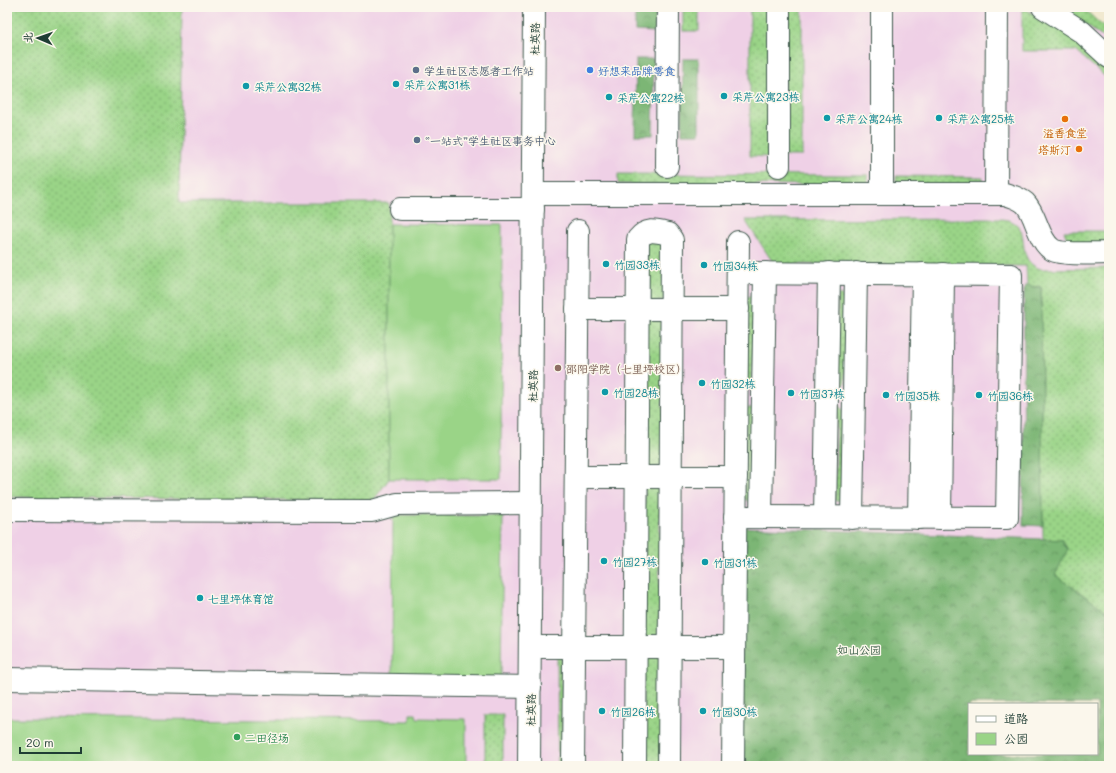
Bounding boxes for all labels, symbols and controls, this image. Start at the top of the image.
north arrow [18,18,58,58]
street label: 杜英路 [527,23,542,56]
text: 北 [20,32,35,43]
place label: 学生社区志愿者工作站 [424,63,534,78]
place label: 好想来品牌零食 [598,63,675,78]
marker: 学生社区志愿者工作站 [411,65,421,75]
marker: 好想来品牌零食 [585,65,595,75]
place label: 采芹公寓31栋 [404,77,470,92]
place label: 采芹公寓32栋 [254,79,322,94]
marker: 采芹公寓31栋 [391,79,401,89]
marker: 采芹公寓32栋 [241,81,251,91]
place label: 采芹公寓23栋 [732,89,800,104]
place label: 采芹公寓22栋 [617,90,684,105]
marker: 采芹公寓23栋 [719,91,729,101]
marker: 采芹公寓22栋 [604,92,614,102]
place label: 采芹公寓24栋 [835,111,903,126]
place label: 采芹公寓25栋 [947,111,1015,126]
marker: 采芹公寓24栋 [822,113,832,123]
marker: 采芹公寓25栋 [934,113,944,123]
marker: 溢香食堂 [1060,114,1070,124]
place label: 溢香食堂 [1043,125,1087,140]
place label: “一站式”学生社区事务中心 [425,133,556,148]
marker: “一站式”学生社区事务中心 [412,135,422,145]
place label: 塔斯汀 [1038,142,1071,157]
marker: 塔斯汀 [1074,144,1084,154]
place label: 竹园33栋 [614,257,660,272]
place label: 竹园34栋 [712,258,758,273]
marker: 竹园33栋 [601,259,611,269]
marker: 竹园34栋 [699,260,709,270]
place label: 邵阳学院（七里坪校区） [566,361,687,376]
marker: 邵阳学院（七里坪校区） [553,363,563,373]
street label: 杜英路 [525,370,540,403]
place label: 竹园32栋 [710,376,756,391]
marker: 竹园32栋 [697,378,707,388]
place label: 竹园28栋 [613,385,659,400]
place label: 竹园37栋 [799,386,845,401]
marker: 竹园28栋 [600,387,610,397]
marker: 竹园37栋 [786,388,796,398]
place label: 竹园35栋 [894,388,940,403]
place label: 竹园36栋 [987,388,1033,403]
marker: 竹园35栋 [881,390,891,400]
marker: 竹园36栋 [974,390,984,400]
place label: 竹园27栋 [612,554,657,569]
place label: 竹园31栋 [713,555,757,570]
marker: 竹园27栋 [599,556,609,566]
marker: 竹园31栋 [700,557,710,567]
place label: 七里坪体育馆 [208,591,274,606]
marker: 七里坪体育馆 [195,593,205,603]
park label: 如山公园 [837,642,881,657]
street label: 杜英路 [523,694,538,727]
legend [968,703,1098,755]
place label: 竹园26栋 [610,704,656,719]
place label: 竹园30栋 [711,704,757,719]
marker: 竹园26栋 [597,706,607,716]
marker: 竹园30栋 [698,706,708,716]
text: 道路 [1004,710,1028,726]
scale bar [20,729,81,755]
place label: 二田径场 [245,730,289,745]
text: 公园 [1004,730,1028,746]
marker: 二田径场 [232,732,242,742]
text: 20 m [26,734,54,750]

